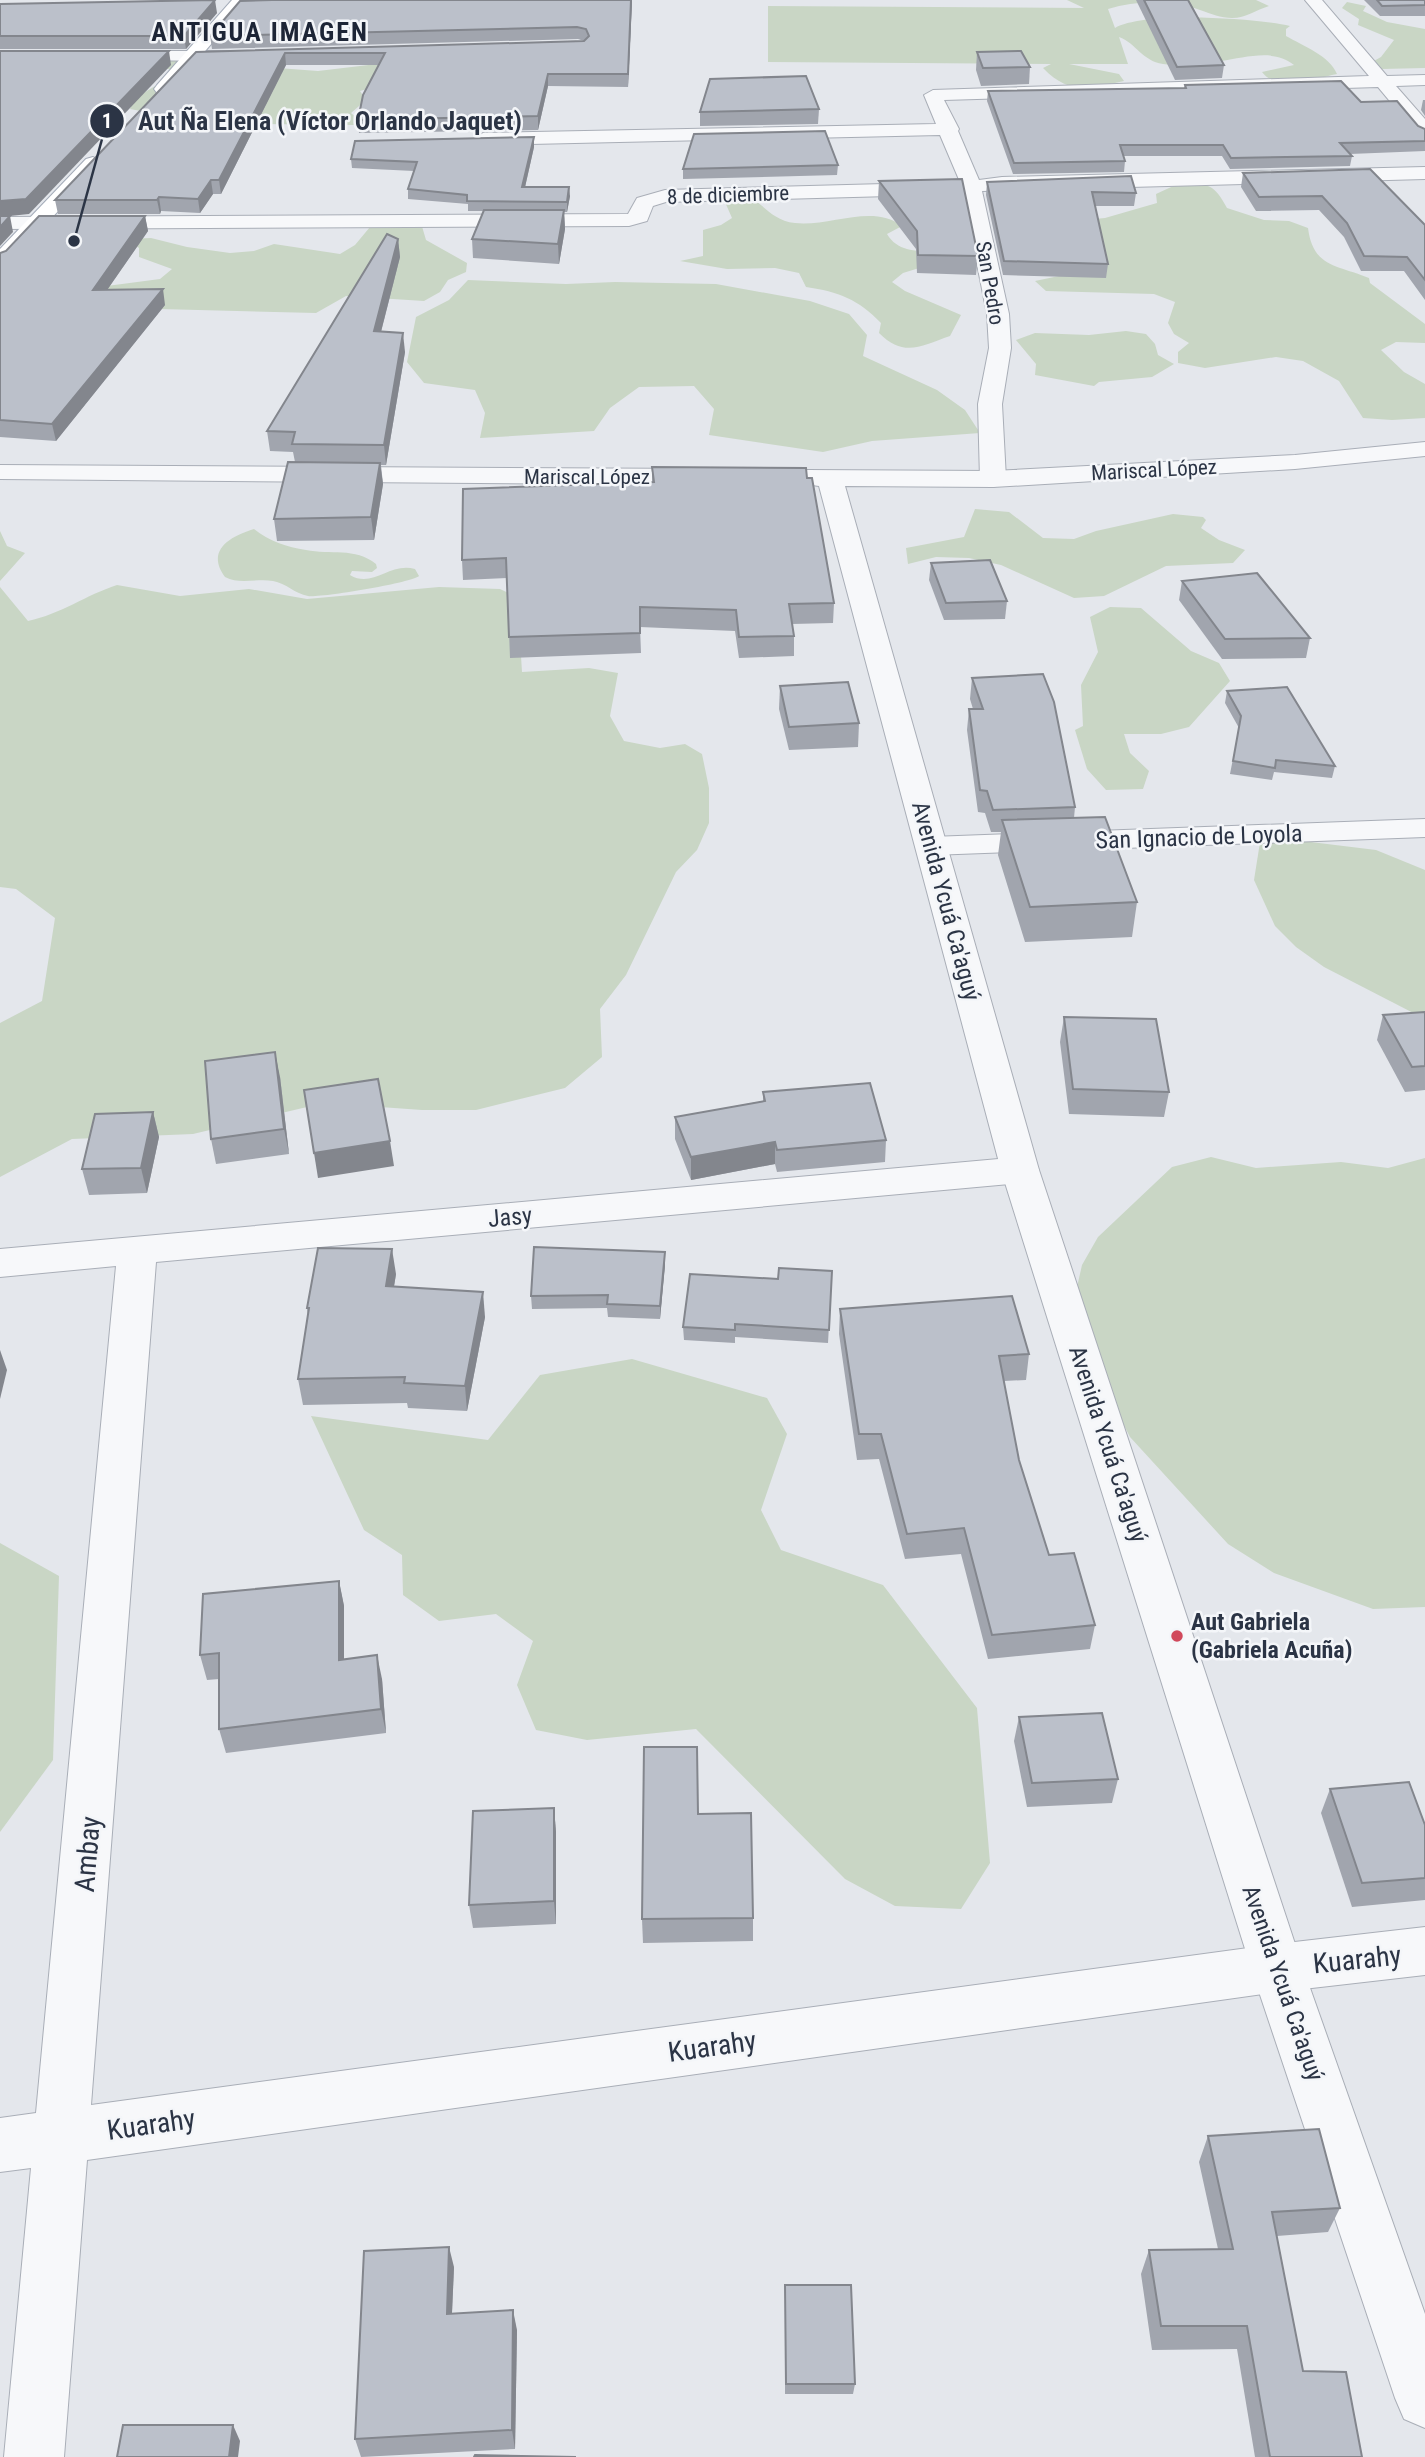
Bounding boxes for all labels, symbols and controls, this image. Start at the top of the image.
district label: ANTIGUA IMAGEN [151,17,369,47]
callout: Aut Ña Elena (Víctor Orlando Jaquet) [89,97,536,144]
text: Aut Ña Elena (Víctor Orlando Jaquet) [138,106,522,136]
text: 1 [102,109,112,133]
street label: 8 de diciembre [667,181,790,209]
street label: San Pedro [971,239,1009,327]
street label: Mariscal López [1090,455,1218,485]
street label: Mariscal López [524,465,650,489]
street label: Avenida Ycuá Ca'aguý [906,798,986,1004]
street label: San Ignacio de Loyola [1095,819,1303,855]
street label: Jasy [487,1201,533,1233]
street label: Avenida Ycuá Ca'aguý [1063,1342,1153,1546]
place label: Aut Gabriela (Gabriela Acuña) [1191,1608,1352,1664]
marker: Aut Gabriela (Gabriela Acuña) [1169,1628,1185,1644]
street label: Ambay [68,1814,107,1893]
street label: Avenida Ycuá Ca'aguý [1236,1882,1330,2084]
street label: Kuarahy [1311,1938,1403,1981]
street label: Kuarahy [666,2024,759,2069]
street label: Kuarahy [105,2102,198,2147]

